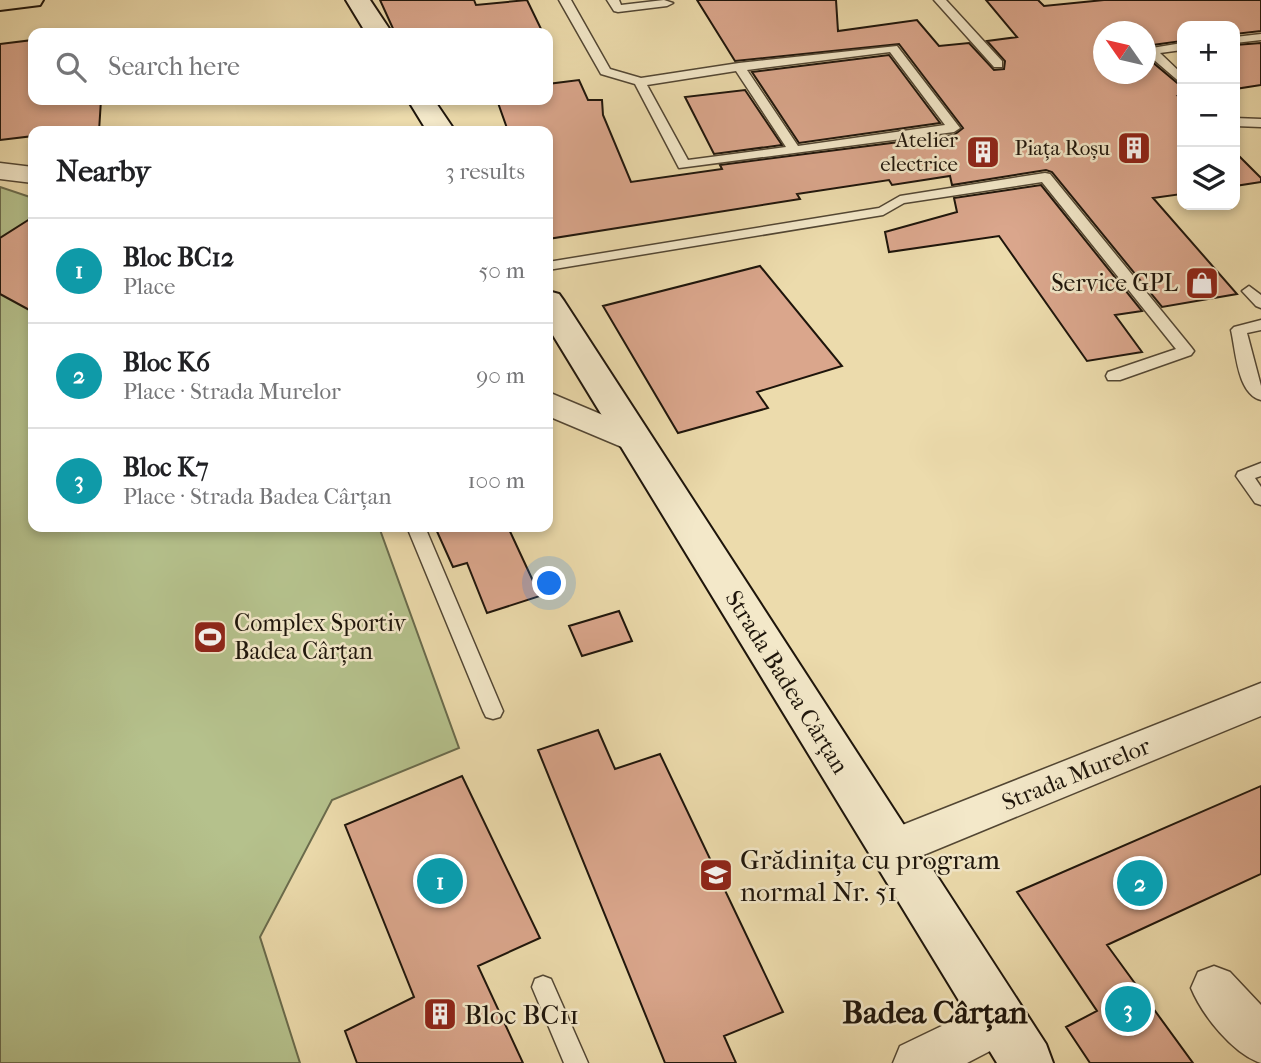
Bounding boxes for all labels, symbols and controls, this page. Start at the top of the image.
north arrow [1093,21,1156,84]
map controls [1177,21,1240,210]
button: + [1177,21,1240,84]
search box [28,28,553,105]
icon: search [52,48,90,86]
text: Search here [108,51,240,82]
button: − [1177,84,1240,147]
place label: Atelier electrice [880,128,958,176]
building icon: Piața Roșu [1115,129,1153,167]
building icon: Atelier electrice [964,133,1002,171]
place label: Piața Roșu [1014,136,1110,161]
button: layers [1177,147,1240,210]
text: Nearby [56,154,151,189]
text: 3 results [445,158,525,185]
text: Bloc BC12 [123,242,234,273]
text: 1 [75,257,83,284]
text: 50 m [478,257,525,284]
shop icon: Service GPL [1183,264,1221,302]
place label: Service GPL [1051,269,1179,297]
text: Place [123,273,175,300]
text: Bloc K6 [123,347,210,378]
text: 2 [73,362,85,389]
text: 90 m [476,362,525,389]
text: Place · Strada Murelor [123,378,341,405]
text: Bloc K7 [123,452,209,483]
text: 3 [74,467,84,494]
text: 100 m [467,467,525,494]
text: Place · Strada Badea Cârțan [123,483,392,510]
your location [532,566,566,600]
street label: Strada Badea Cârțan [718,585,855,779]
place label: Complex Sportiv Badea Cârțan [234,609,407,666]
sports icon: Complex Sportiv Badea Cârțan [191,618,229,656]
street label: Strada Murelor [998,731,1155,816]
place label: Grădinița cu program normal Nr. 51 [740,843,1001,908]
pin: 1 [417,855,463,907]
school or university icon: Grădinița cu program normal Nr. 51 [697,856,735,894]
pin: 2 [1117,857,1163,909]
pin: 3 [1105,983,1151,1035]
district label: Badea Cârțan [842,994,1028,1032]
building icon: Bloc BC11 [421,995,459,1033]
place label: Bloc BC11 [464,998,579,1031]

